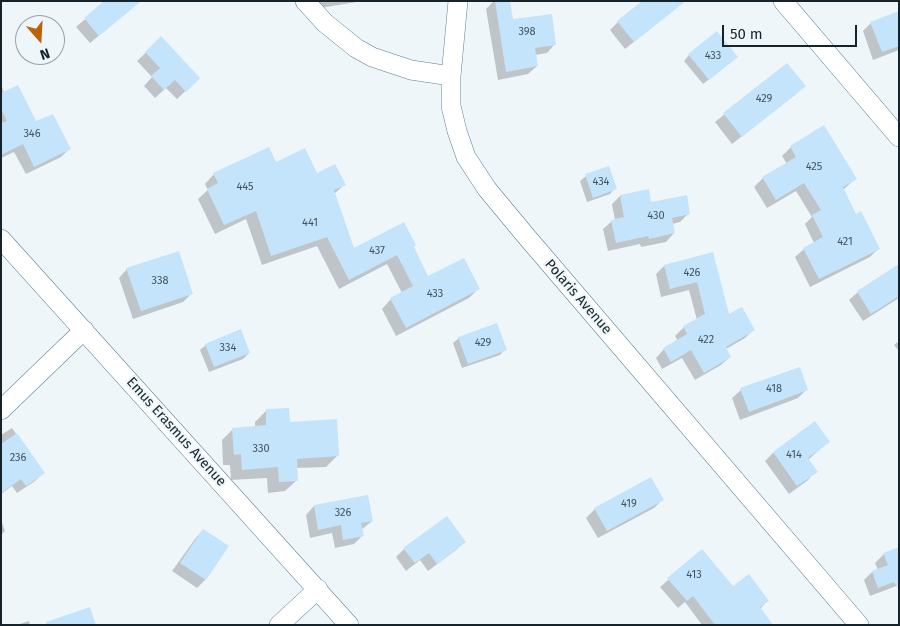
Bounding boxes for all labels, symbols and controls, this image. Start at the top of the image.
north arrow [15,15,65,65]
scale bar [725,15,860,47]
house number: 398 [518,25,536,39]
text: 50 m [730,25,763,43]
text: N [38,44,52,63]
house number: 433 [705,49,721,63]
house number: 429 [756,92,772,106]
house number: 346 [23,127,41,141]
house number: 425 [806,160,822,174]
house number: 434 [593,175,609,189]
house number: 445 [236,180,254,194]
house number: 430 [647,209,665,223]
house number: 441 [302,216,318,230]
house number: 421 [837,235,853,249]
house number: 437 [369,244,385,258]
street label: Polaris Avenue [541,256,615,338]
house number: 426 [684,266,700,280]
house number: 338 [151,274,169,288]
house number: 433 [427,287,443,301]
house number: 422 [698,333,714,347]
house number: 429 [475,336,491,350]
house number: 334 [220,341,236,355]
street label: Emus Erasmus Avenue [123,374,229,490]
house number: 418 [766,382,782,396]
house number: 330 [252,442,270,456]
house number: 414 [786,448,802,462]
house number: 236 [10,451,26,465]
house number: 419 [621,497,637,511]
house number: 326 [335,506,351,520]
house number: 413 [686,568,702,582]

